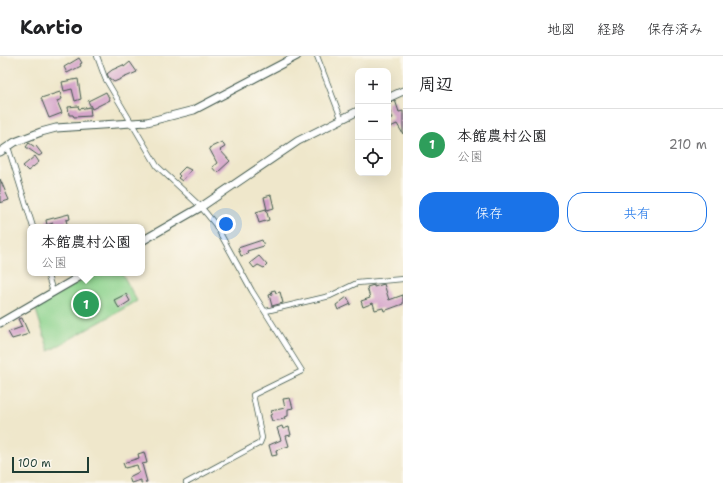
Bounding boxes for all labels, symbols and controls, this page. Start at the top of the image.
text: Kartio [20,15,83,40]
text: 地図 [547,20,575,38]
text: 経路 [597,20,625,38]
text: 保存済み [647,20,703,38]
map controls [355,68,391,176]
button: + [355,68,391,104]
text: 周辺 [419,73,453,95]
button: − [355,104,391,140]
text: 本館農村公園 [457,126,547,146]
text: 1 [429,136,435,153]
text: 210 m [669,136,707,153]
button: locate [355,140,391,176]
text: 公園 [457,148,483,165]
button: 保存 [419,192,559,232]
button: 共有 [567,192,707,232]
your location [216,214,236,234]
popup [27,224,145,276]
text: 本館農村公園 [41,232,131,252]
text: 公園 [41,254,67,271]
pin: 1 [73,289,99,319]
scale bar [12,455,89,474]
text: 100 m [18,456,51,471]

